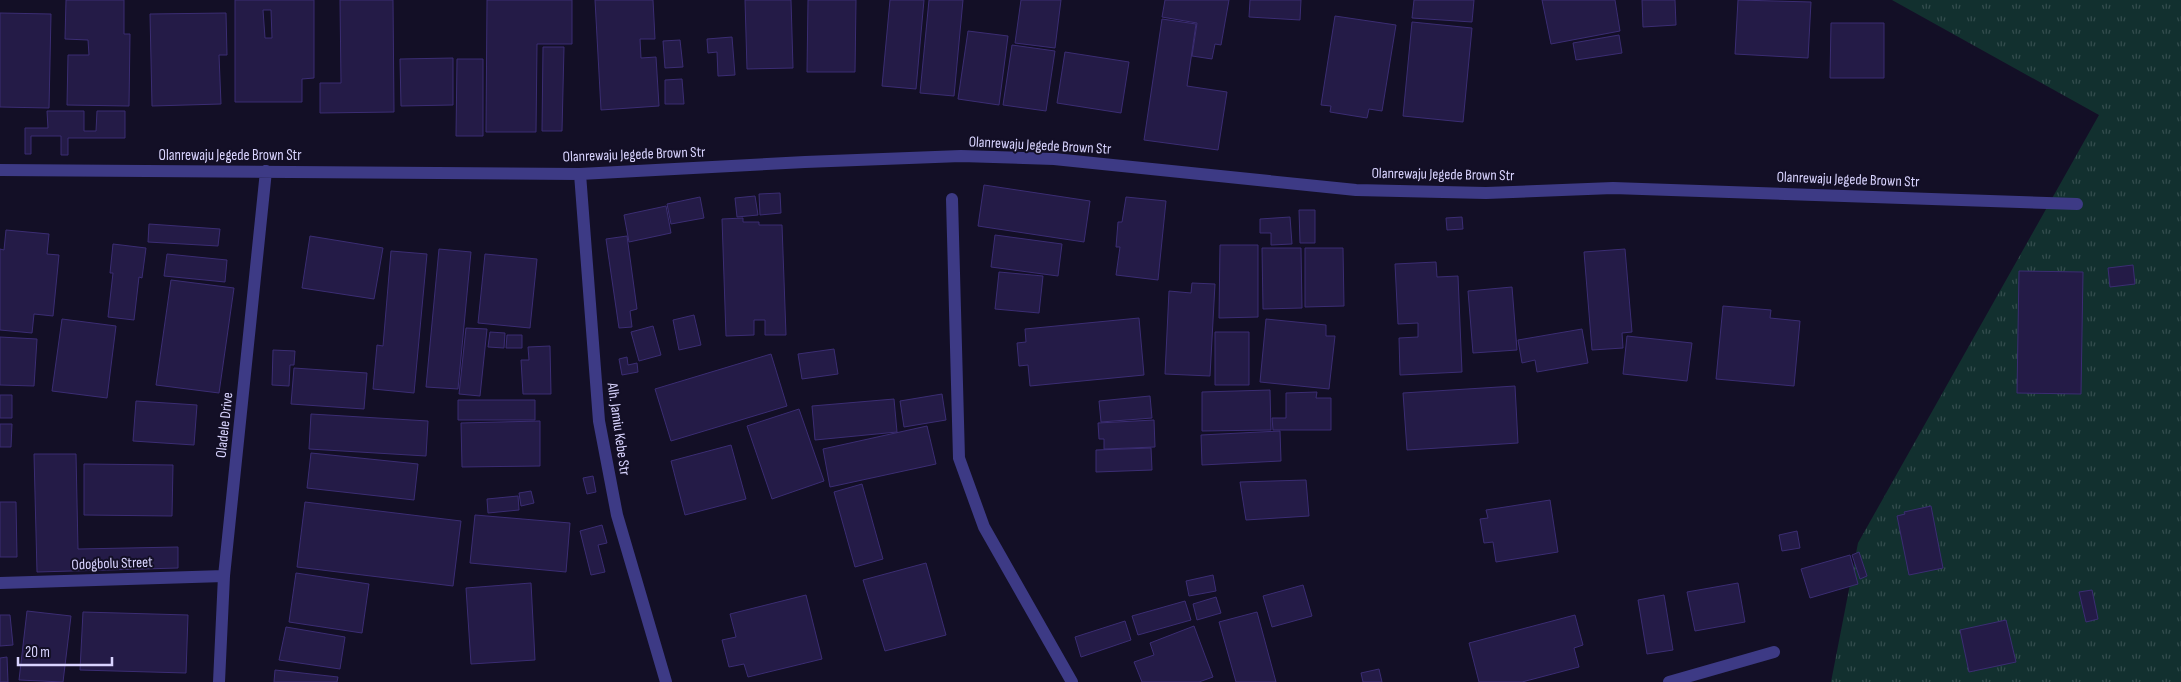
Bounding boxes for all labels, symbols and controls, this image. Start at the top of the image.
street label: Olanrewaju Jegede Brown Str [968,132,1113,159]
street label: Olanrewaju Jegede Brown Str [562,142,706,166]
street label: Olanrewaju Jegede Brown Str [159,146,302,165]
street label: Olanrewaju Jegede Brown Str [1371,164,1515,185]
street label: Olanrewaju Jegede Brown Str [1776,168,1920,192]
street label: Alh. Jamiu Kebe Str [602,380,635,477]
street label: Oladele Drive [212,391,237,459]
street label: Odogbolu Street [71,553,153,574]
scale bar [18,634,111,666]
text: 20 m [25,643,50,662]

